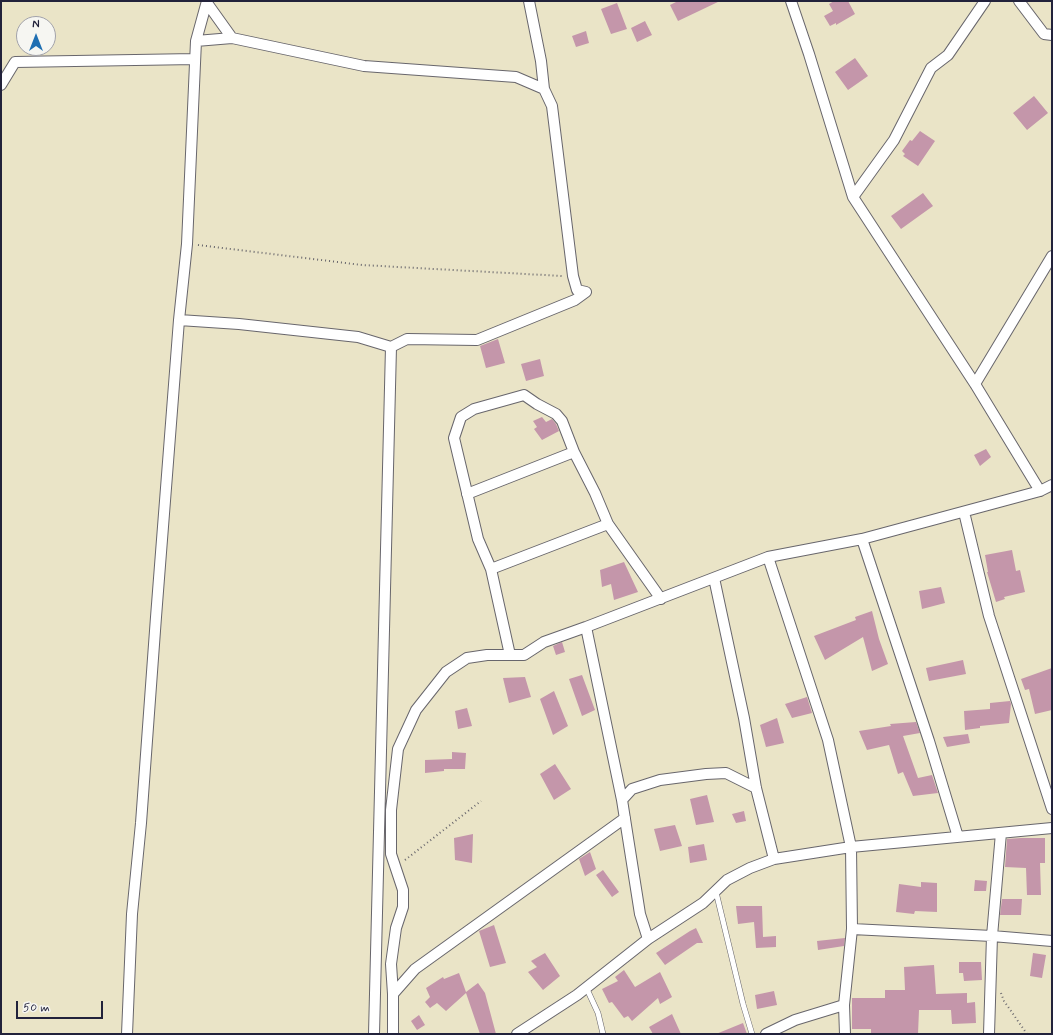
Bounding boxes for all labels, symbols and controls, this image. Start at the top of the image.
north arrow [16,16,56,56]
text: N [32,18,40,32]
scale bar [18,993,105,1019]
text: 50 m [23,1000,50,1016]

